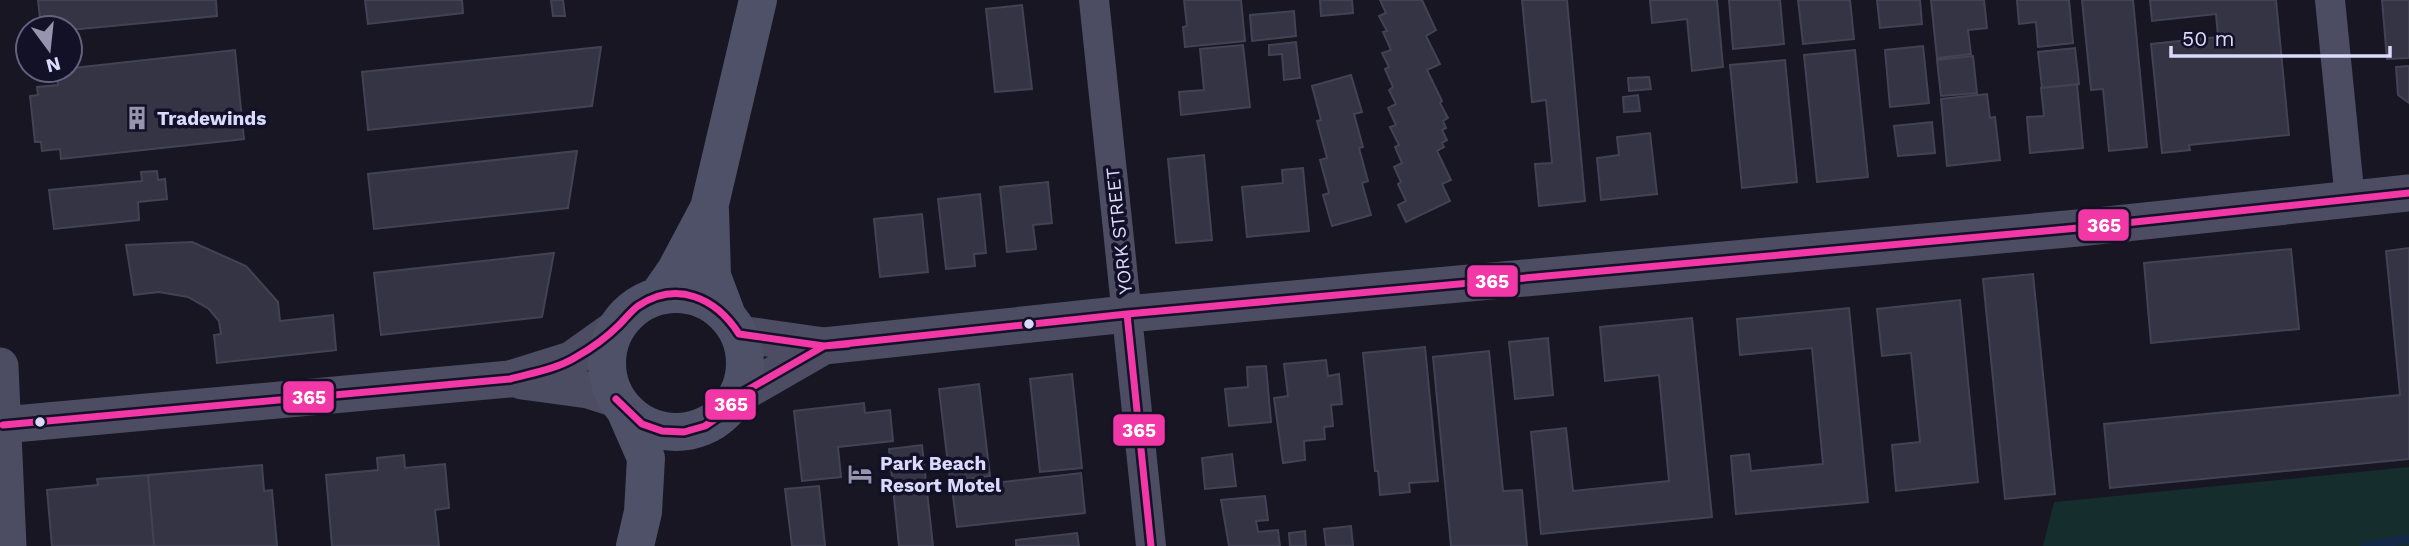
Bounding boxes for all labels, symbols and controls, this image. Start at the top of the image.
north arrow [14,14,84,84]
scale bar [2171,14,2390,58]
text: 50 m [2182,26,2234,51]
text: N [43,52,63,78]
building icon: Tradewinds [123,104,151,132]
place label: Tradewinds [157,107,266,130]
street label: YORK STREET [1101,166,1137,296]
line badge: 365 [2077,208,2130,242]
text: 365 [2087,214,2121,237]
line badge: 365 [1466,264,1519,298]
text: 365 [1475,270,1509,293]
unlabelled marker [1022,317,1036,331]
line badge: 365 [282,380,335,414]
text: 365 [292,386,326,409]
line badge: 365 [704,388,757,421]
text: 365 [714,393,748,416]
line badge: 365 [1112,413,1166,447]
unlabelled marker [33,415,47,429]
text: 365 [1122,419,1156,442]
place label: Park Beach Resort Motel [880,452,1002,497]
hotel icon: Park Beach Resort Motel [846,460,874,488]

